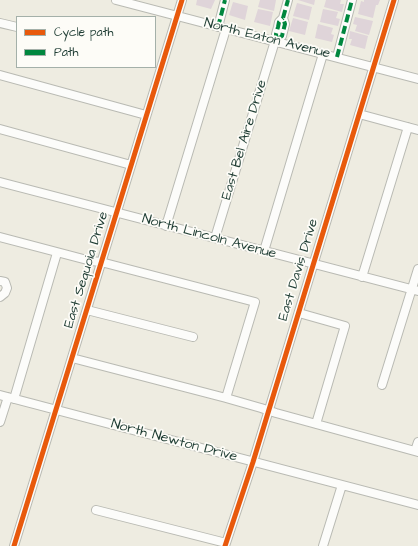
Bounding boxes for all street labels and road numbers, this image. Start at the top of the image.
street label: North Eaton Avenue [202,15,332,63]
street label: East Bel Aire Drive [219,78,271,202]
street label: East Sequoia Drive [61,210,113,330]
street label: North Lincoln Avenue [140,211,278,263]
street label: East Davis Drive [276,217,322,323]
street label: North Newton Drive [109,416,239,466]

